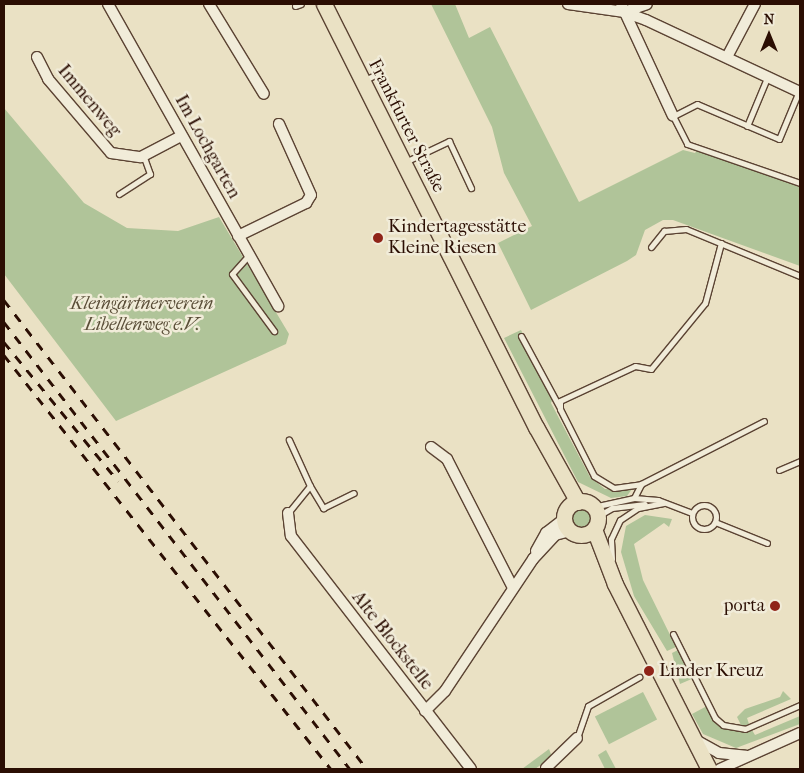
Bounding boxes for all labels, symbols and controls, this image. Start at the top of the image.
north arrow [744,10,794,60]
text: N [764,11,774,28]
street label: Frankfurter Straße [363,56,449,196]
street label: Immenweg [53,61,125,141]
street label: Im Lochgarten [170,91,244,203]
place label: Kindertagesstätte Kleine Riesen [388,217,526,260]
marker: Kindertagesstätte Kleine Riesen [372,232,384,244]
park label: Kleingärtnerverein Libellenweg e.V. [71,294,213,336]
street label: Alte Blockstelle [347,587,437,695]
place label: porta [724,595,765,617]
marker: porta [769,600,781,612]
place label: Linder Kreuz [659,660,763,682]
marker: Linder Kreuz [643,665,655,677]

